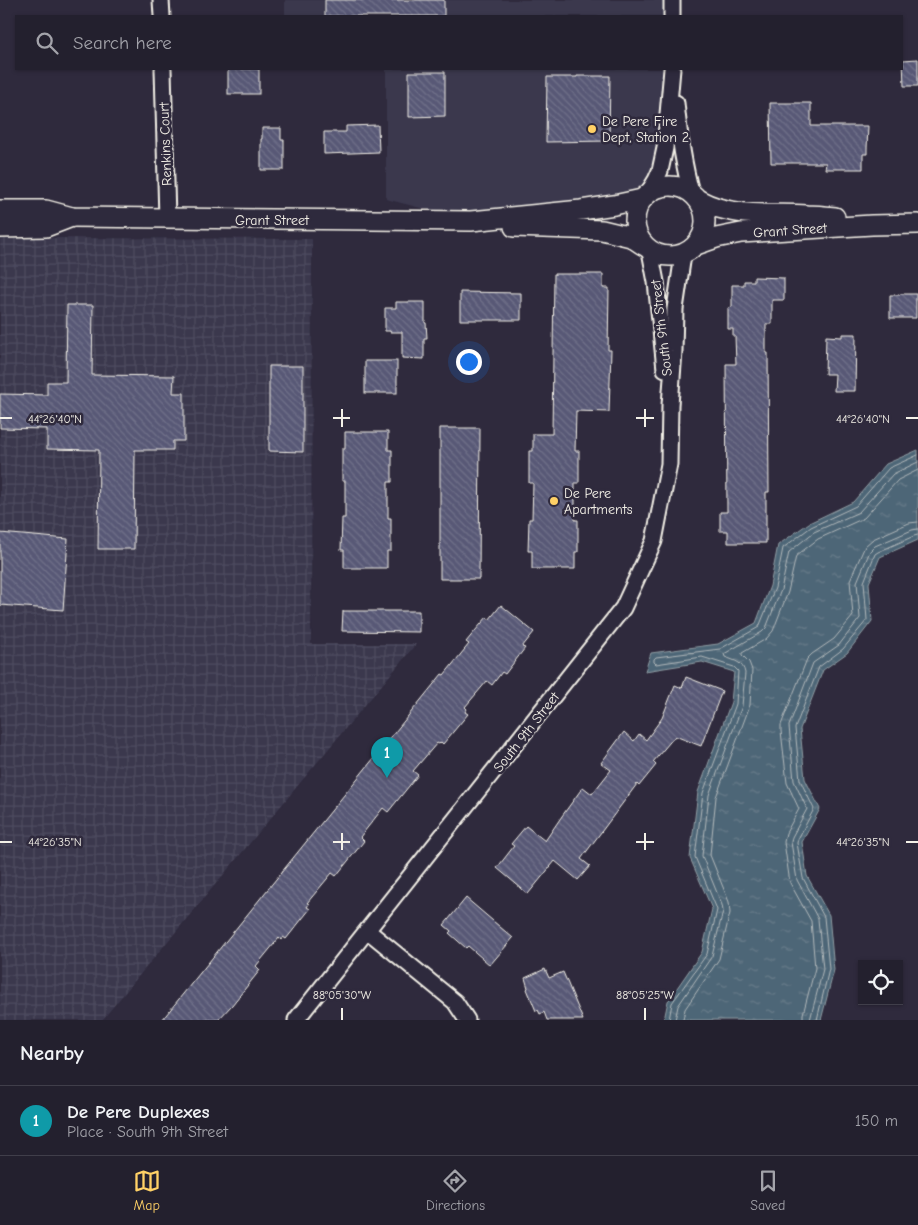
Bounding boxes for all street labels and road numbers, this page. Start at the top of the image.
street label: Renkins Court [156,101,175,186]
street label: Grant Street [235,212,310,229]
street label: Grant Street [753,219,829,242]
street label: South 9th Street [647,278,676,377]
street label: South 9th Street [490,688,564,776]

